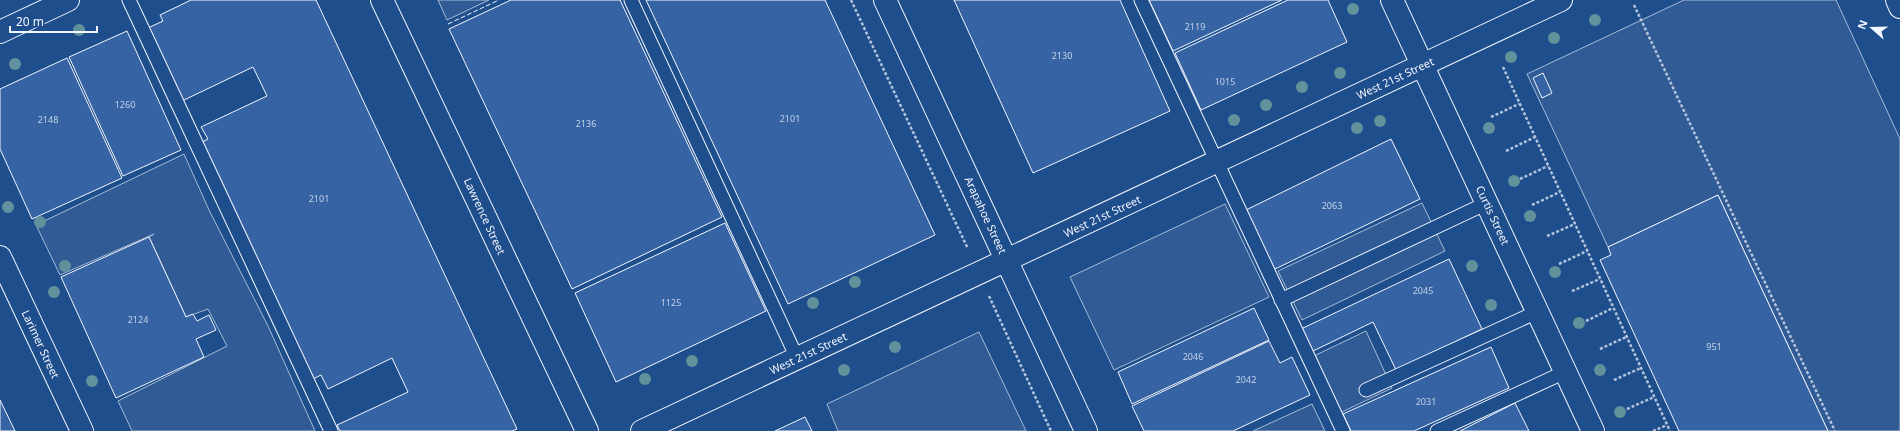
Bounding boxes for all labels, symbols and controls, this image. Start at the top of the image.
scale bar [10,8,97,34]
north arrow [1852,8,1892,48]
text: 20 m [16,13,44,30]
text: N [1854,18,1871,31]
house number: 2119 [1185,20,1205,33]
house number: 2130 [1052,49,1072,62]
street label: West 21st Street [1354,54,1436,102]
house number: 1015 [1215,75,1235,88]
house number: 1260 [115,98,135,111]
house number: 2101 [780,112,800,125]
house number: 2148 [38,113,58,126]
house number: 2136 [576,117,596,130]
street label: Arapahoe Street [962,174,1010,256]
street label: Lawrence Street [461,175,509,257]
street label: Curtis Street [1473,183,1513,247]
house number: 2101 [309,192,329,205]
street label: West 21st Street [1061,192,1143,240]
house number: 2063 [1322,199,1342,212]
house number: 2045 [1413,284,1433,297]
house number: 1125 [661,296,681,309]
street label: Larimer Street [19,307,63,381]
house number: 2124 [128,313,148,326]
street label: West 21st Street [767,329,849,377]
house number: 951 [1706,340,1722,353]
house number: 2046 [1183,350,1203,363]
house number: 2042 [1236,373,1256,386]
house number: 2031 [1416,395,1436,408]

